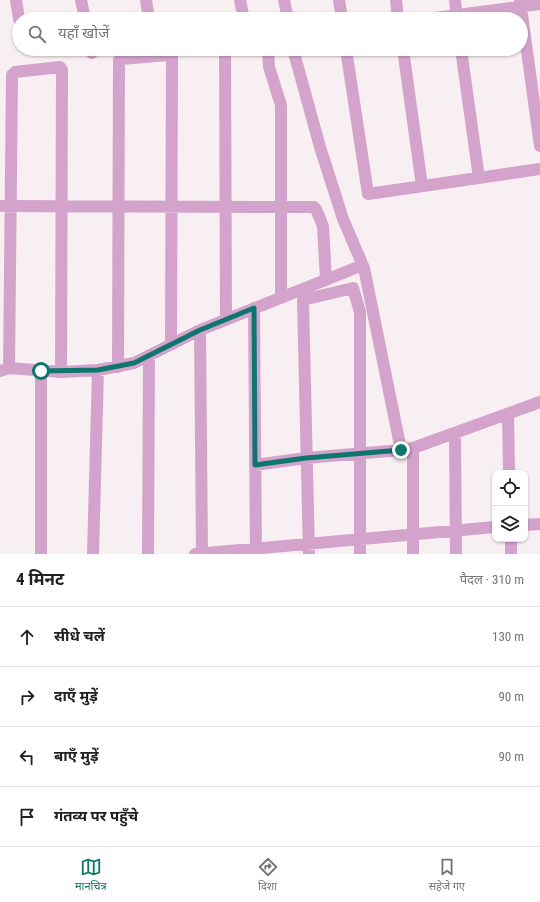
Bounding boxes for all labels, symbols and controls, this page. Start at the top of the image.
search box [12,12,528,56]
icon: search [26,23,48,45]
text: यहाँ खोजें [58,24,109,42]
route start [32,362,50,380]
route end [392,441,410,459]
map controls [492,470,528,542]
button: locate [492,470,528,506]
button: layers [492,506,528,542]
text: 4 मिनट [16,569,64,589]
text: पैदल · 310 m [460,572,524,587]
icon: ahead [16,626,38,648]
text: सीधे चलें [54,627,105,645]
text: 130 m [492,629,524,644]
icon: right [16,686,38,708]
text: दाएँ मुड़ें [54,687,98,705]
text: 90 m [498,689,524,704]
icon: left [16,746,38,768]
text: बाएँ मुड़ें [54,747,99,765]
text: 90 m [498,749,524,764]
icon: arrive [16,806,38,828]
text: गंतव्य पर पहुँचे [54,807,138,825]
tab: मानचित्र [75,856,107,894]
tab: दिशा [257,856,279,894]
tab: सहेजे गए [429,856,465,894]

